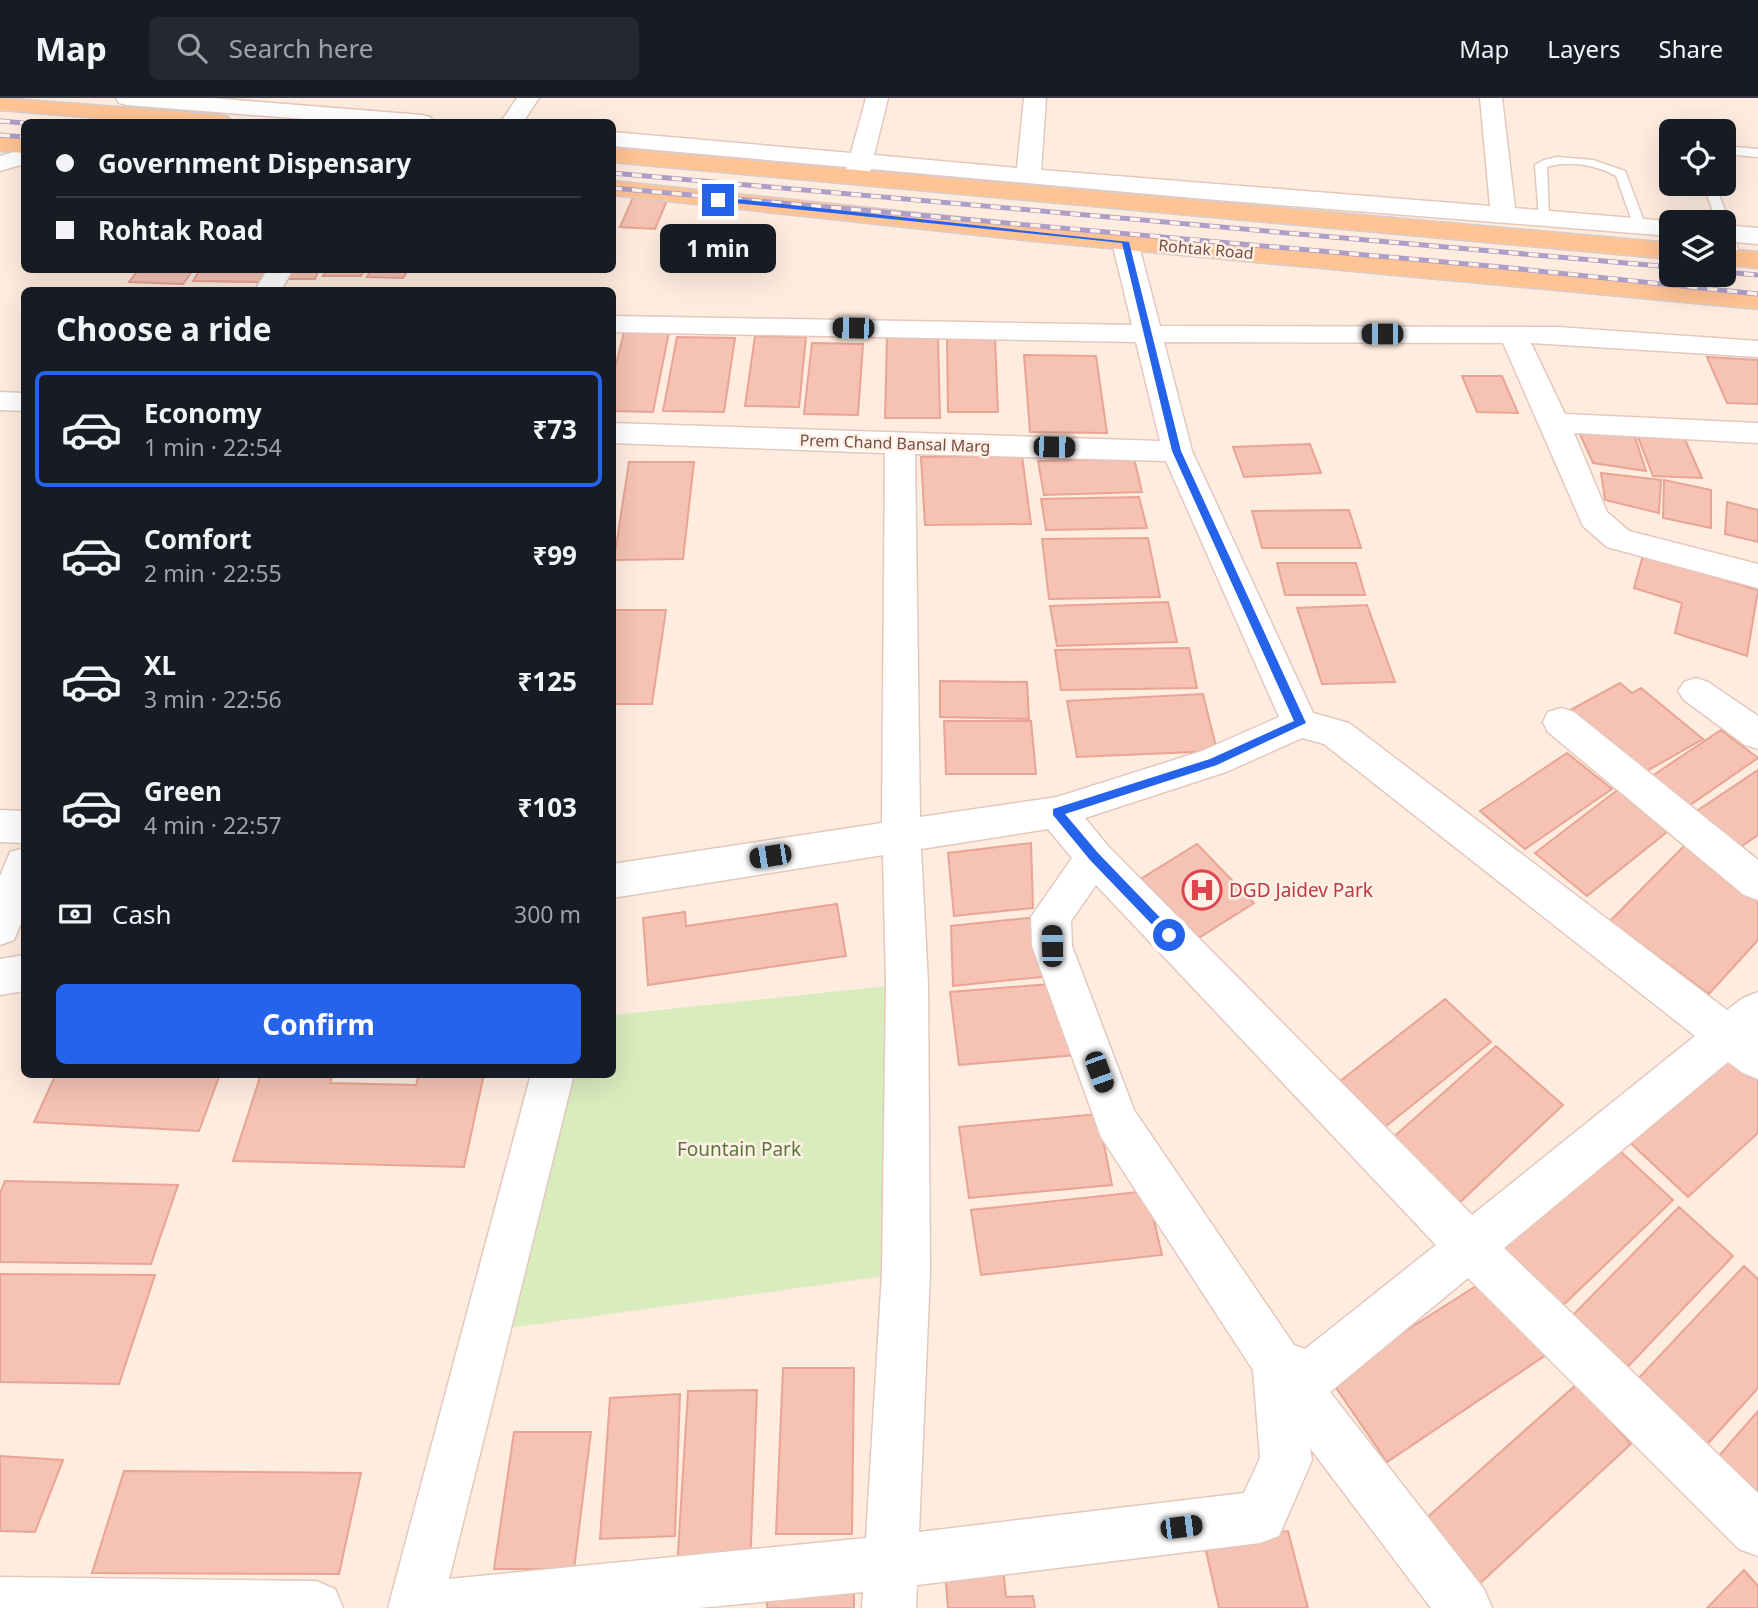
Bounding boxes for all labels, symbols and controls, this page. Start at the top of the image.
search box [149,17,639,80]
text: Map [35,26,107,71]
icon: search [173,29,211,67]
text: Search here [229,30,373,66]
text: Map [1459,32,1509,65]
text: Layers [1547,32,1621,65]
text: Share [1659,32,1723,65]
map controls [1659,119,1736,287]
button: locate [1659,119,1736,196]
text: Government Dispensary [98,145,411,181]
route end [702,184,734,216]
button: layers [1659,210,1736,287]
text: Rohtak Road [98,212,263,248]
callout: 1 min [660,224,776,274]
text: 1 min [686,232,750,264]
street label: Rohtak Road [1158,234,1254,264]
text: Choose a ride [56,307,272,350]
car [832,317,875,339]
car [1362,324,1404,345]
text: Economy [144,395,262,431]
icon: car [60,398,123,461]
text: ₹73 [532,411,577,447]
street label: Prem Chand Bansal Marg [799,429,991,457]
text: 1 min · 22:54 [144,431,282,463]
car [1033,436,1076,458]
text: Comfort [144,521,252,557]
icon: car [60,524,123,587]
text: ₹99 [532,537,577,573]
text: 2 min · 22:55 [144,557,282,589]
text: XL [144,647,176,683]
icon: car [60,650,123,713]
text: ₹125 [518,663,577,699]
text: 3 min · 22:56 [144,683,282,715]
text: Green [144,773,222,809]
icon: car [60,776,123,839]
text: ₹103 [518,789,577,825]
text: 4 min · 22:57 [144,809,282,841]
car [748,842,793,870]
hospital icon: DGD Jaidev Park [1181,869,1223,911]
place label: DGD Jaidev Park [1229,877,1373,903]
icon: cash [56,895,94,933]
text: Cash [112,896,172,932]
text: 300 m [514,898,581,930]
route start [1153,919,1185,951]
car [1042,925,1063,967]
button: Confirm [56,984,581,1064]
car [1082,1049,1117,1095]
park label: Fountain Park [677,1136,801,1162]
car [1159,1514,1204,1540]

